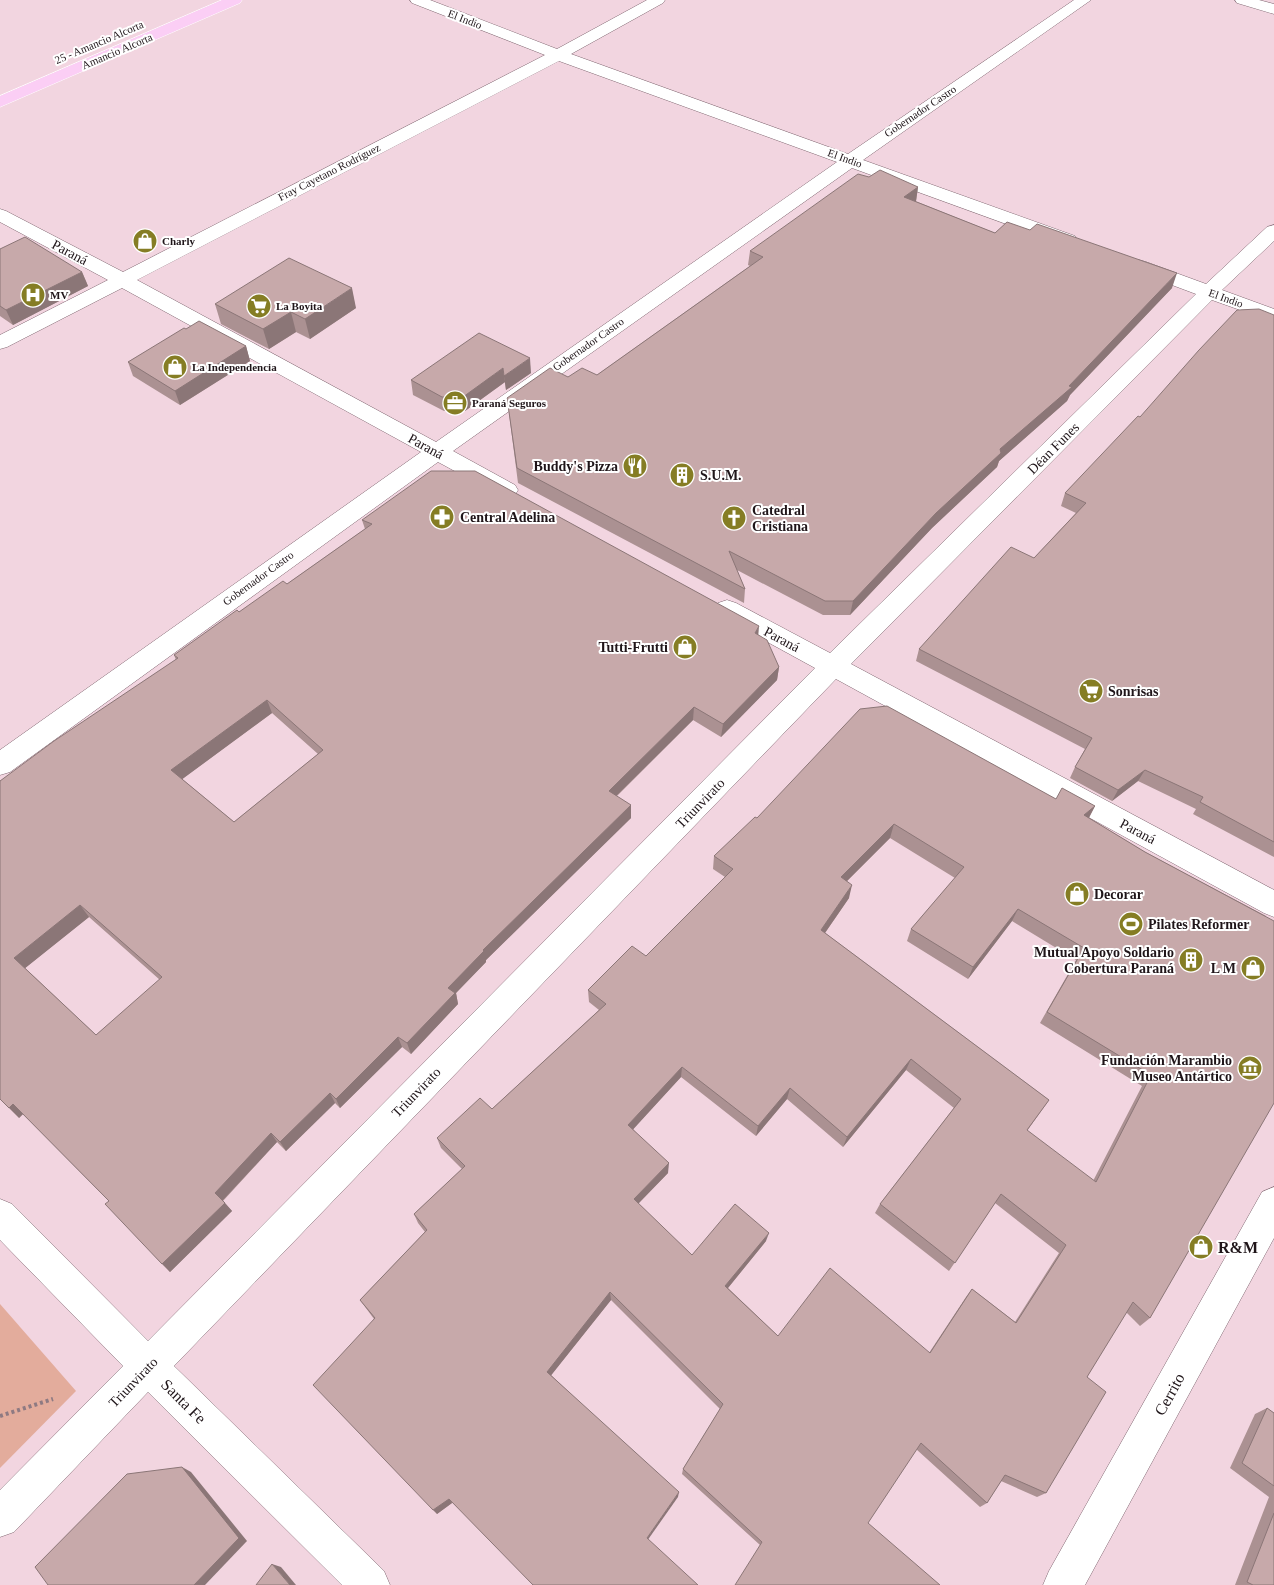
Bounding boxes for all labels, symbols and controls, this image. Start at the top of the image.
street label: El Indio [446,7,484,31]
street label: 25 - Amancio Alcorta [52,17,146,67]
street label: Amancio Alcorta [79,30,155,72]
street label: Gobernador Castro [882,82,959,139]
street label: Fray Cayetano Rodríguez [276,141,382,203]
street label: El Indio [826,146,864,170]
shop icon: Charly [132,228,158,254]
place label: Charly [162,235,196,247]
street label: Paraná [49,237,91,268]
hospital icon: MV [20,282,46,308]
street label: El Indio [1207,286,1245,310]
place label: MV [50,289,68,301]
supermarket icon: La Boyita [246,293,272,319]
place label: La Boyita [276,300,323,312]
street label: Gobernador Castro [550,315,626,373]
shop icon: La Independencia [162,354,188,380]
place label: La Independencia [192,361,277,373]
office icon: Paraná Seguros [442,390,468,416]
place label: Paraná Seguros [472,397,547,409]
street label: Déan Funes [1025,420,1082,477]
street label: Paraná [405,431,447,463]
restaurant icon: Buddy's Pizza [622,453,648,479]
place label: Buddy's Pizza [534,459,618,474]
building icon: S.U.M. [669,462,695,488]
place label: S.U.M. [700,468,742,483]
place label: Catedral Cristiana [752,503,808,534]
pharmacy icon: Central Adelina [429,504,455,530]
church icon: Catedral Cristiana [721,505,747,531]
place label: Central Adelina [460,510,555,525]
street label: Gobernador Castro [220,548,296,608]
street label: Paraná [761,624,803,655]
shop icon: Tutti-Frutti [672,634,698,660]
place label: Tutti-Frutti [599,640,668,655]
supermarket icon: Sonrisas [1078,678,1104,704]
place label: Sonrisas [1108,684,1159,699]
street label: Triunvirato [673,775,728,831]
street label: Paraná [1117,816,1159,847]
shop icon: Decorar [1064,881,1090,907]
place label: Decorar [1094,887,1143,902]
sports icon: Pilates Reformer [1118,911,1144,937]
place label: Pilates Reformer [1148,917,1249,932]
place label: Mutual Apoyo Soldario Cobertura Paraná [1034,945,1174,976]
building icon: Mutual Apoyo Soldario Cobertura Paraná [1178,947,1204,973]
shop icon: L M [1240,955,1266,981]
place label: L M [1211,961,1236,976]
place label: Fundación Marambio Museo Antártico [1101,1053,1232,1084]
museum icon: Fundación Marambio Museo Antártico [1237,1055,1263,1081]
street label: Triunvirato [389,1064,444,1120]
shop icon: R&M [1188,1234,1214,1260]
place label: R&M [1218,1239,1258,1256]
street label: Triunvirato [106,1354,161,1410]
street label: Cerrito [1151,1370,1188,1418]
street label: Santa Fe [158,1376,209,1427]

